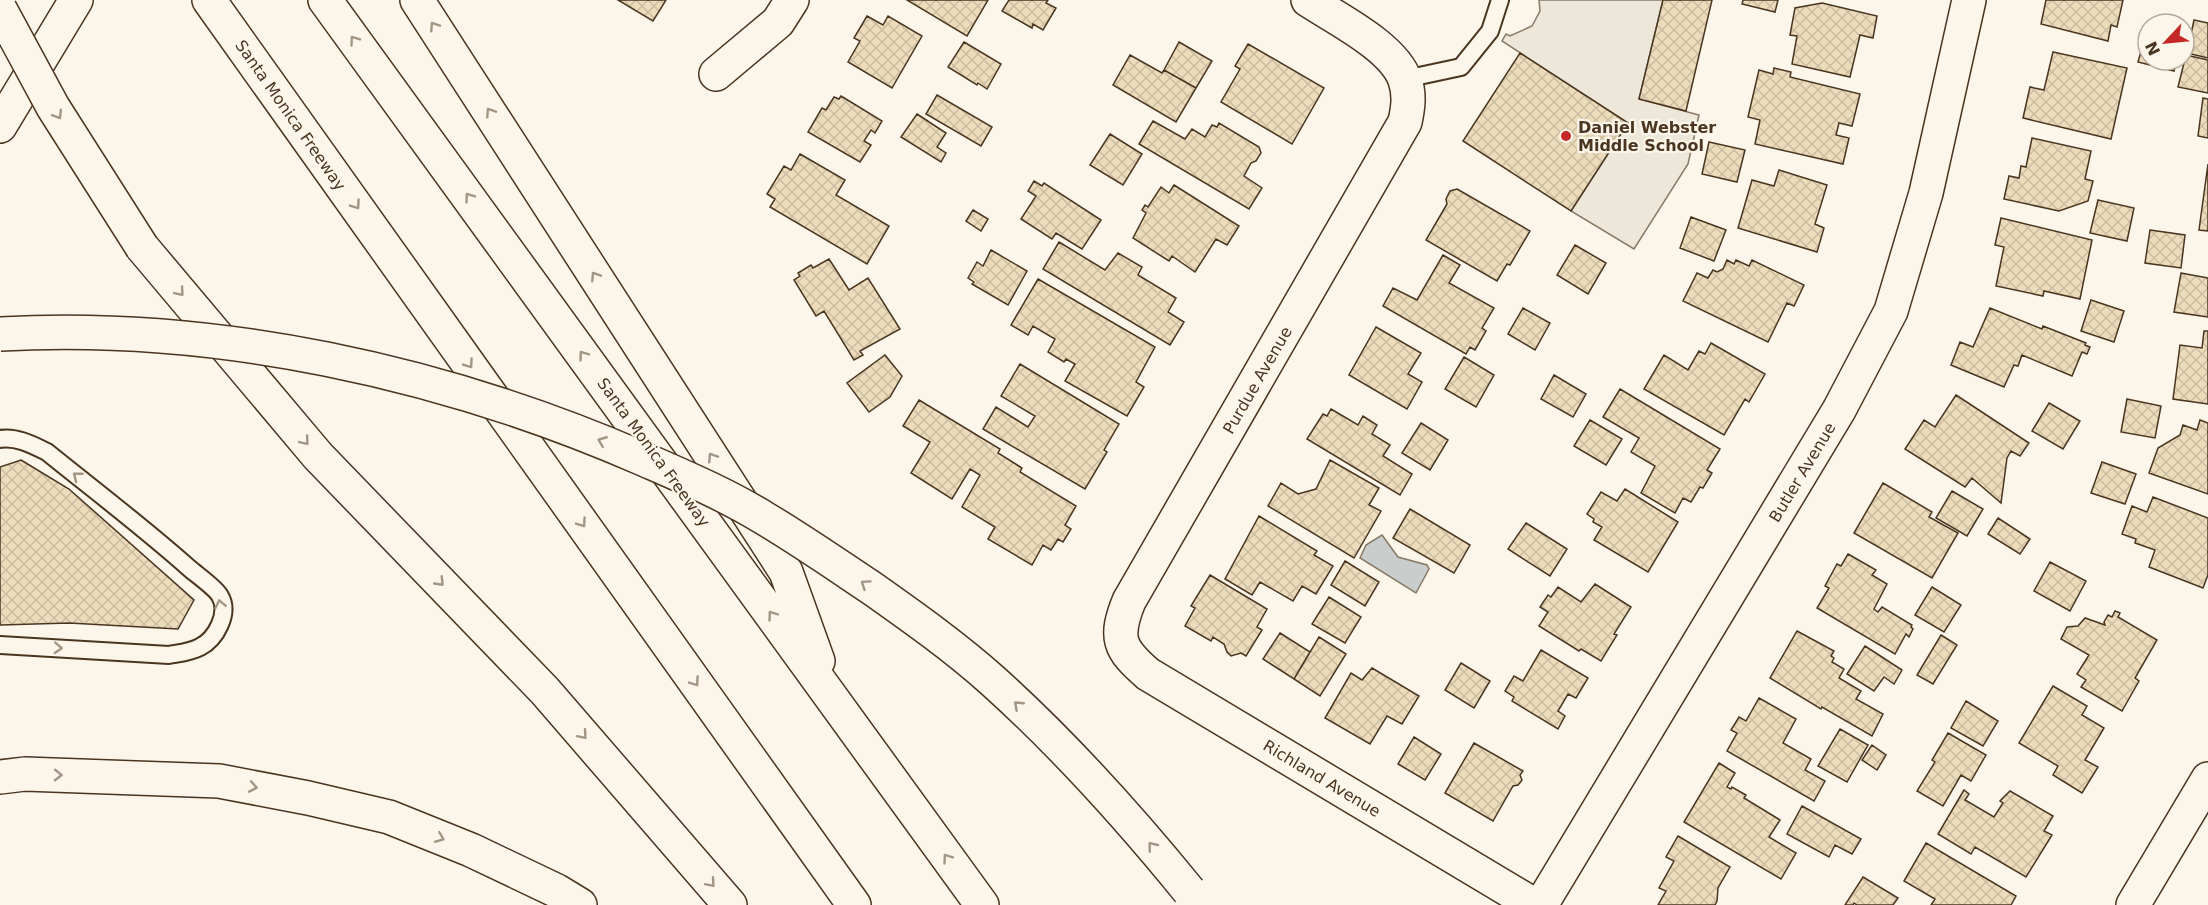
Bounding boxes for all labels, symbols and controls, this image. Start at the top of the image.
north arrow [2136,12,2196,72]
one-way arrow [430,22,441,33]
one-way arrow [350,35,361,46]
street label: Santa Monica Freeway [231,36,350,194]
text: N [2141,38,2164,59]
one-way arrow [485,108,497,118]
one-way arrow [51,109,62,120]
place label: Daniel Webster Middle School [1578,118,1716,155]
marker: Daniel Webster Middle School [1559,129,1573,143]
one-way arrow [465,193,476,204]
one-way arrow [349,199,360,210]
one-way arrow [591,272,603,282]
one-way arrow [173,285,184,296]
street label: Purdue Avenue [1219,323,1296,437]
one-way arrow [580,351,591,362]
one-way arrow [462,358,473,369]
street label: Santa Monica Freeway [593,374,714,530]
street label: Butler Avenue [1765,419,1840,525]
one-way arrow [298,434,309,445]
one-way arrow [597,436,608,448]
one-way arrow [708,453,720,463]
one-way arrow [72,472,83,483]
one-way arrow [575,516,586,527]
one-way arrow [433,576,444,586]
one-way arrow [861,580,872,591]
one-way arrow [214,599,227,609]
one-way arrow [768,610,779,621]
one-way arrow [54,642,63,655]
one-way arrow [688,675,699,686]
one-way arrow [1014,701,1025,712]
one-way arrow [576,729,587,740]
street label: Richland Avenue [1260,736,1384,821]
one-way arrow [54,768,63,781]
one-way arrow [247,780,257,793]
one-way arrow [434,831,445,843]
one-way arrow [1148,841,1159,852]
one-way arrow [944,853,955,864]
one-way arrow [704,876,715,887]

